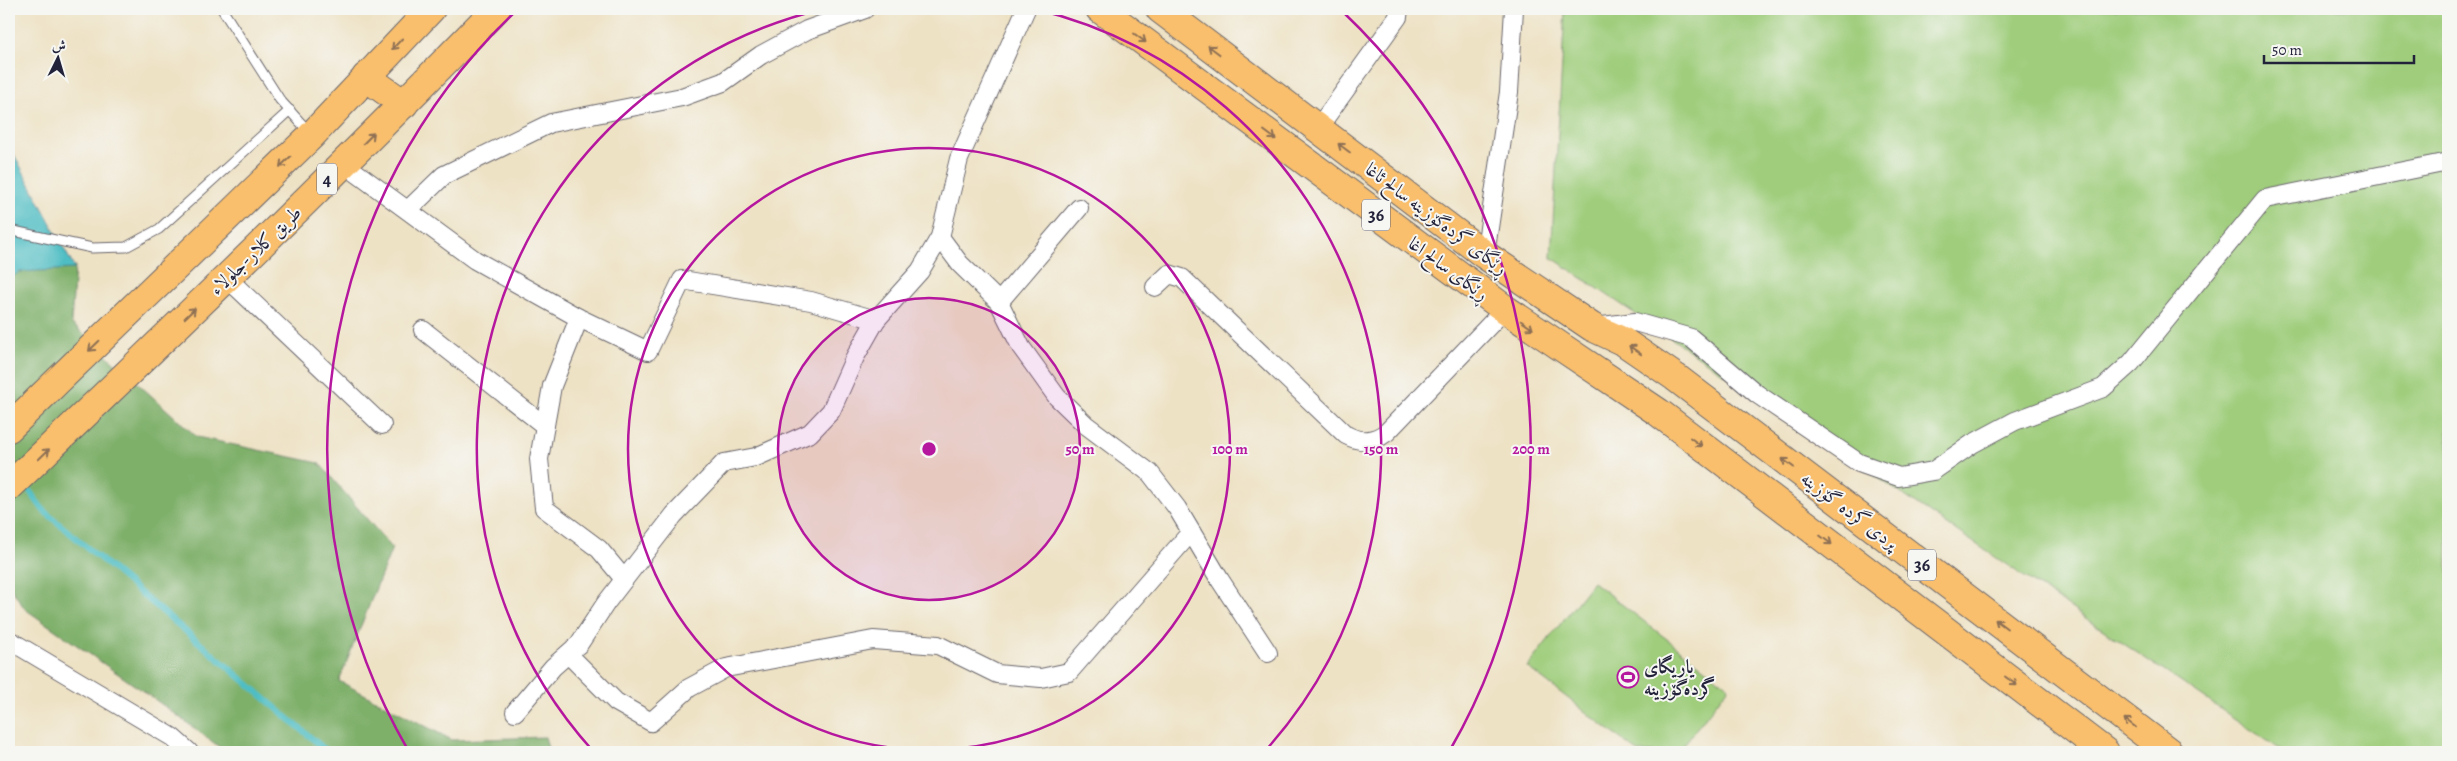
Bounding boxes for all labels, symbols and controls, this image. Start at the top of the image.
north arrow [32,32,82,82]
scale bar [2264,32,2414,64]
one-way arrow [1133,33,1147,43]
text: ش [51,35,67,56]
one-way arrow [391,38,403,50]
text: 50 m [2272,40,2302,60]
one-way arrow [1207,45,1221,55]
one-way arrow [1263,130,1277,140]
one-way arrow [362,132,375,144]
one-way arrow [1337,143,1351,153]
one-way arrow [279,156,291,168]
street label: ڕێگای گردەگۆزینە سالح ئاغا [1358,157,1513,283]
road number: 4 [317,163,337,194]
street label: طريق كلار-جلولاء [204,200,307,301]
road number: 36 [1362,200,1390,230]
street label: ڕێگای سالح اغا [1401,231,1494,309]
one-way arrow [184,308,196,320]
one-way arrow [1520,320,1534,330]
one-way arrow [89,340,101,352]
one-way arrow [1628,345,1642,355]
one-way arrow [1689,436,1702,447]
text: 50 m [1065,439,1095,459]
text: 100 m [1212,439,1248,459]
text: 150 m [1364,439,1399,459]
text: 200 m [1512,439,1550,459]
centre of rings [920,440,938,458]
one-way arrow [38,448,50,460]
one-way arrow [1782,457,1795,468]
street label: پردی گردە گۆزینە [1795,466,1905,557]
one-way arrow [1819,535,1833,545]
road number: 36 [1908,550,1936,580]
one-way arrow [1995,619,2008,630]
place label: یاریگای گردەگۆزینە [1644,654,1715,702]
sports icon: یاریگای گردەگۆزینە [1616,665,1640,689]
one-way arrow [2004,676,2018,686]
one-way arrow [2124,717,2137,728]

